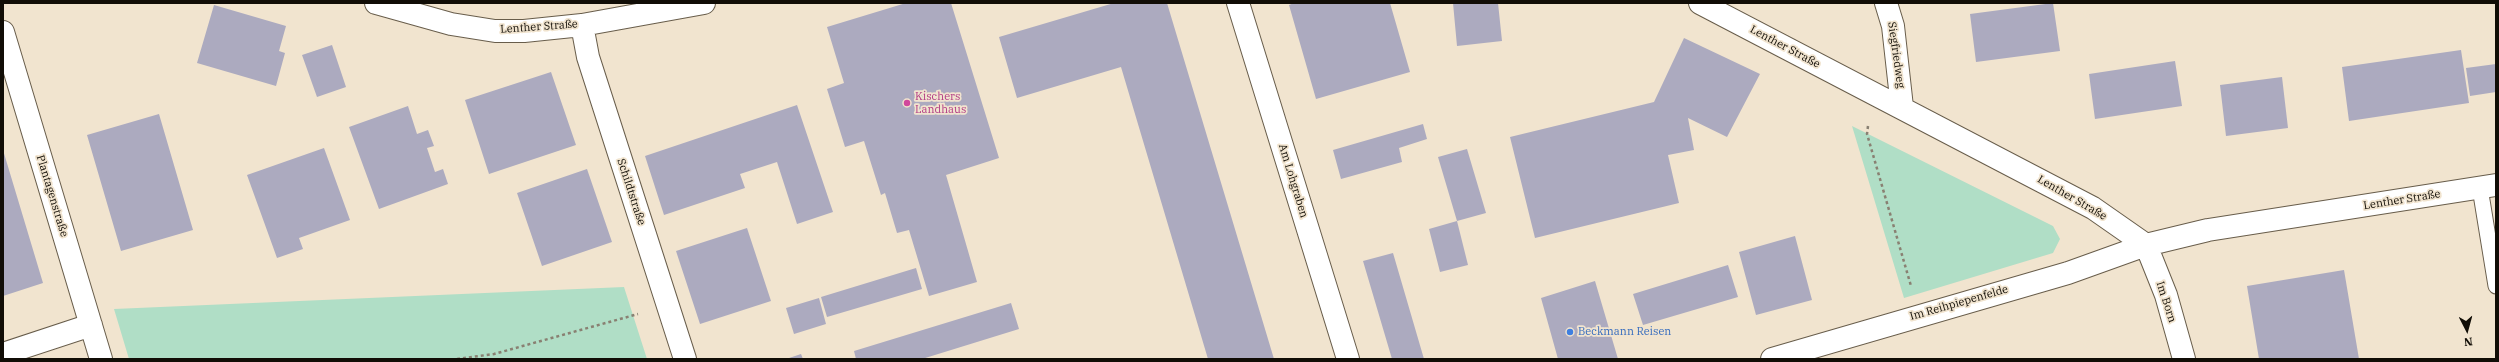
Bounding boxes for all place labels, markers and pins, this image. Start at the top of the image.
place label: Kischers Landhaus [915,90,966,116]
marker: Kischers Landhaus [902,98,912,108]
place label: Beckmann Reisen [1578,325,1671,339]
marker: Beckmann Reisen [1565,327,1575,337]

